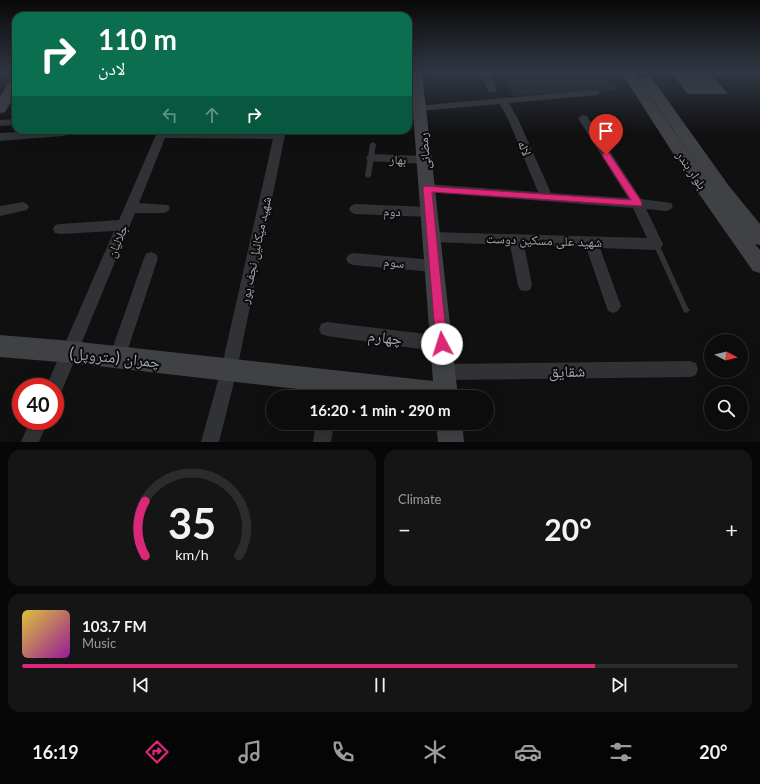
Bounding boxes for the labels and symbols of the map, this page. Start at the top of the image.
pin [589,114,623,155]
street label: رمضانی [414,132,435,170]
street label: لاله [515,138,535,158]
street label: بلوار بندر [672,147,711,193]
street label: بهار [388,151,407,168]
street label: شهید میکائیل نجف پور [236,195,275,306]
street label: دوم [383,203,401,220]
street label: جلالیان [103,222,132,260]
street label: شهید علی مسکین دوست [485,230,602,251]
street label: سوم [383,253,405,272]
position arrow [421,323,463,365]
street label: چهارم [367,325,403,350]
north arrow [704,334,748,378]
street label: چمران (متروپل) [69,342,161,373]
street label: شقایق [549,361,585,382]
speed limit sign: 40 [12,378,64,430]

